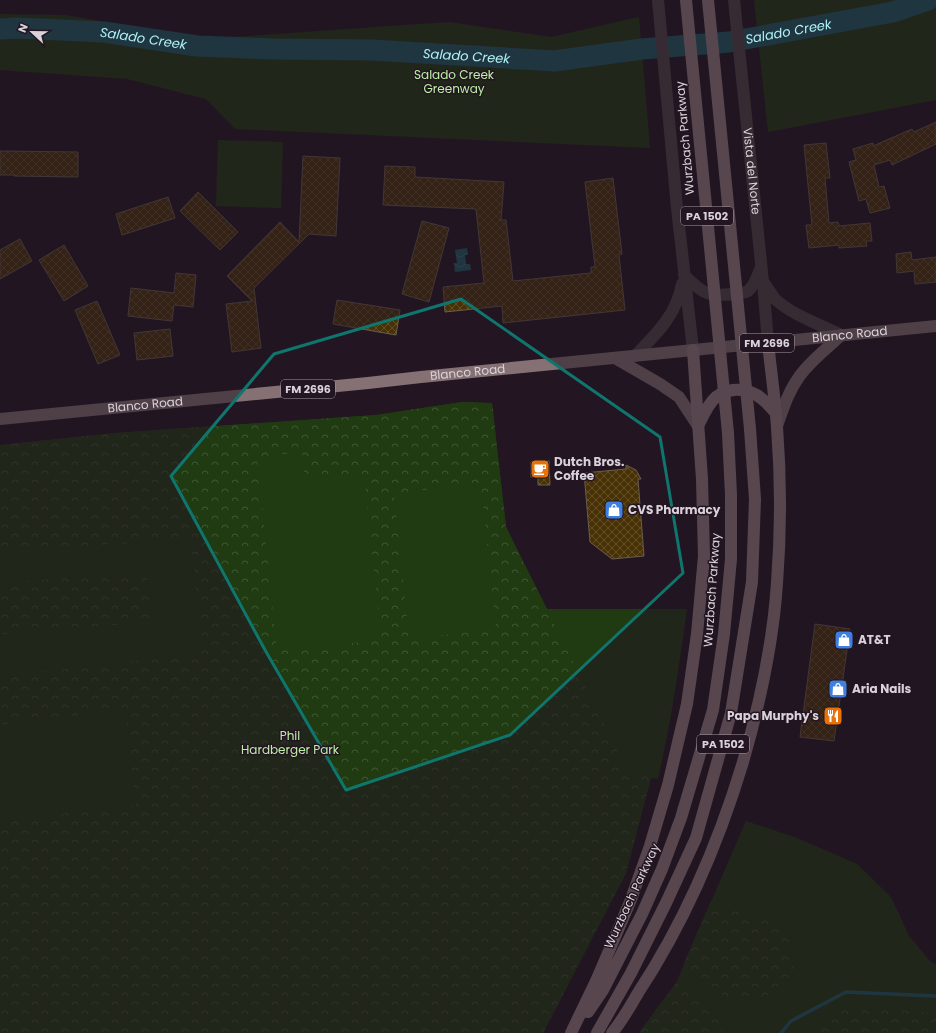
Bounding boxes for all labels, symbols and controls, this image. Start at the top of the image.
north arrow [12,12,52,52]
water label: Salado Creek [744,14,834,49]
text: N [14,21,32,35]
water label: Salado Creek [99,23,189,55]
water label: Salado Creek [423,44,512,68]
park label: Salado Creek Greenway [414,66,495,97]
street label: Wurzbach Parkway [671,80,698,196]
street label: Vista del Norte [739,127,765,215]
road number: PA 1502 [681,207,733,225]
street label: Blanco Road [811,322,888,346]
road number: FM 2696 [740,334,794,352]
street label: Blanco Road [429,360,506,384]
road number: FM 2696 [281,380,335,398]
street label: Blanco Road [107,392,184,416]
place label: Dutch Bros. Coffee [554,453,624,484]
cafe icon: Dutch Bros. Coffee [529,458,551,480]
shop icon: CVS Pharmacy [603,499,625,521]
place label: CVS Pharmacy [628,501,721,518]
street label: Wurzbach Parkway [699,532,724,647]
shop icon: AT&T [833,629,855,651]
place label: AT&T [858,631,891,648]
shop icon: Aria Nails [827,678,849,700]
place label: Aria Nails [852,680,911,697]
restaurant icon: Papa Murphy's [822,705,844,727]
place label: Papa Murphy's [727,707,819,724]
park label: Phil Hardberger Park [241,727,340,758]
road number: PA 1502 [697,735,749,753]
street label: Wurzbach Parkway [600,840,663,951]

